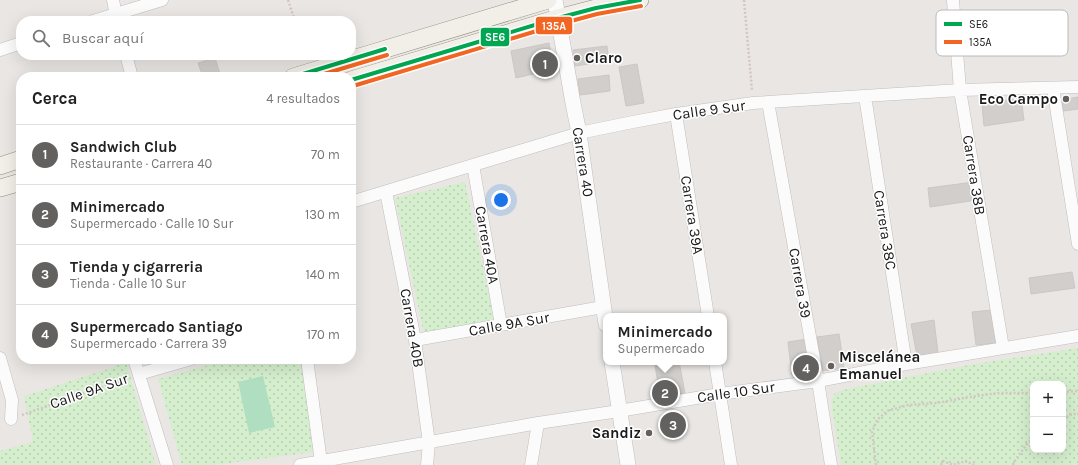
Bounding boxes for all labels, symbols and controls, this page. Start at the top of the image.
legend [936,10,1068,56]
search box [16,16,356,60]
line badge: 135A [535,16,573,35]
text: SE6 [969,18,988,31]
text: 135A [542,20,566,33]
icon: search [30,27,52,49]
line badge: SE6 [480,27,510,47]
text: Buscar aquí [62,29,144,47]
text: SE6 [485,31,505,44]
text: 135A [969,36,992,49]
pin: 1 [532,49,558,79]
place label: Claro [585,49,622,67]
marker: Claro [572,53,582,63]
text: Cerca [32,88,77,108]
place label: Eco Campo [979,90,1058,108]
text: 4 resultados [266,91,340,106]
marker: Eco Campo [1061,94,1071,104]
street label: Calle 9 Sur [672,96,747,124]
street label: Carrera 40 [569,126,597,198]
street label: Carrera 38B [959,134,989,216]
text: Sandwich Club [70,138,177,156]
text: 1 [43,147,47,162]
text: 70 m [311,147,340,162]
text: Restaurante · Carrera 40 [70,156,212,171]
street label: Carrera 39A [677,174,707,256]
street label: Carrera 38C [870,189,900,271]
your location [491,190,511,210]
text: Minimercado [70,198,165,216]
street label: Carrera 40A [471,204,503,286]
text: 2 [41,207,49,222]
text: 130 m [305,207,340,222]
text: Supermercado · Calle 10 Sur [70,216,233,231]
street label: Carrera 39 [785,247,815,319]
text: Tienda y cigarreria [70,258,203,276]
text: 3 [41,267,49,282]
text: 140 m [305,267,340,282]
text: Tienda · Calle 10 Sur [70,276,186,291]
street label: Carrera 40B [396,287,428,369]
street label: Calle 9A Sur [467,308,551,340]
popup [603,313,727,365]
text: Supermercado Santiago [70,318,243,336]
text: Minimercado [618,323,712,341]
text: 4 [41,327,49,342]
text: 170 m [307,327,340,342]
text: Supermercado · Carrera 39 [70,336,227,351]
text: Supermercado [618,341,705,356]
place label: Miscelánea Emanuel [839,348,920,383]
pin: 4 [793,353,819,383]
marker: Miscelánea Emanuel [826,361,836,371]
street label: Calle 9A Sur [48,369,131,413]
pin: 2 [652,378,678,408]
street label: Calle 10 Sur [696,378,776,406]
map controls [1030,381,1066,453]
button: + [1030,381,1066,417]
pin: 3 [660,410,686,440]
button: − [1030,417,1066,453]
place label: Sandiz [592,424,641,442]
marker: Sandiz [644,428,654,438]

